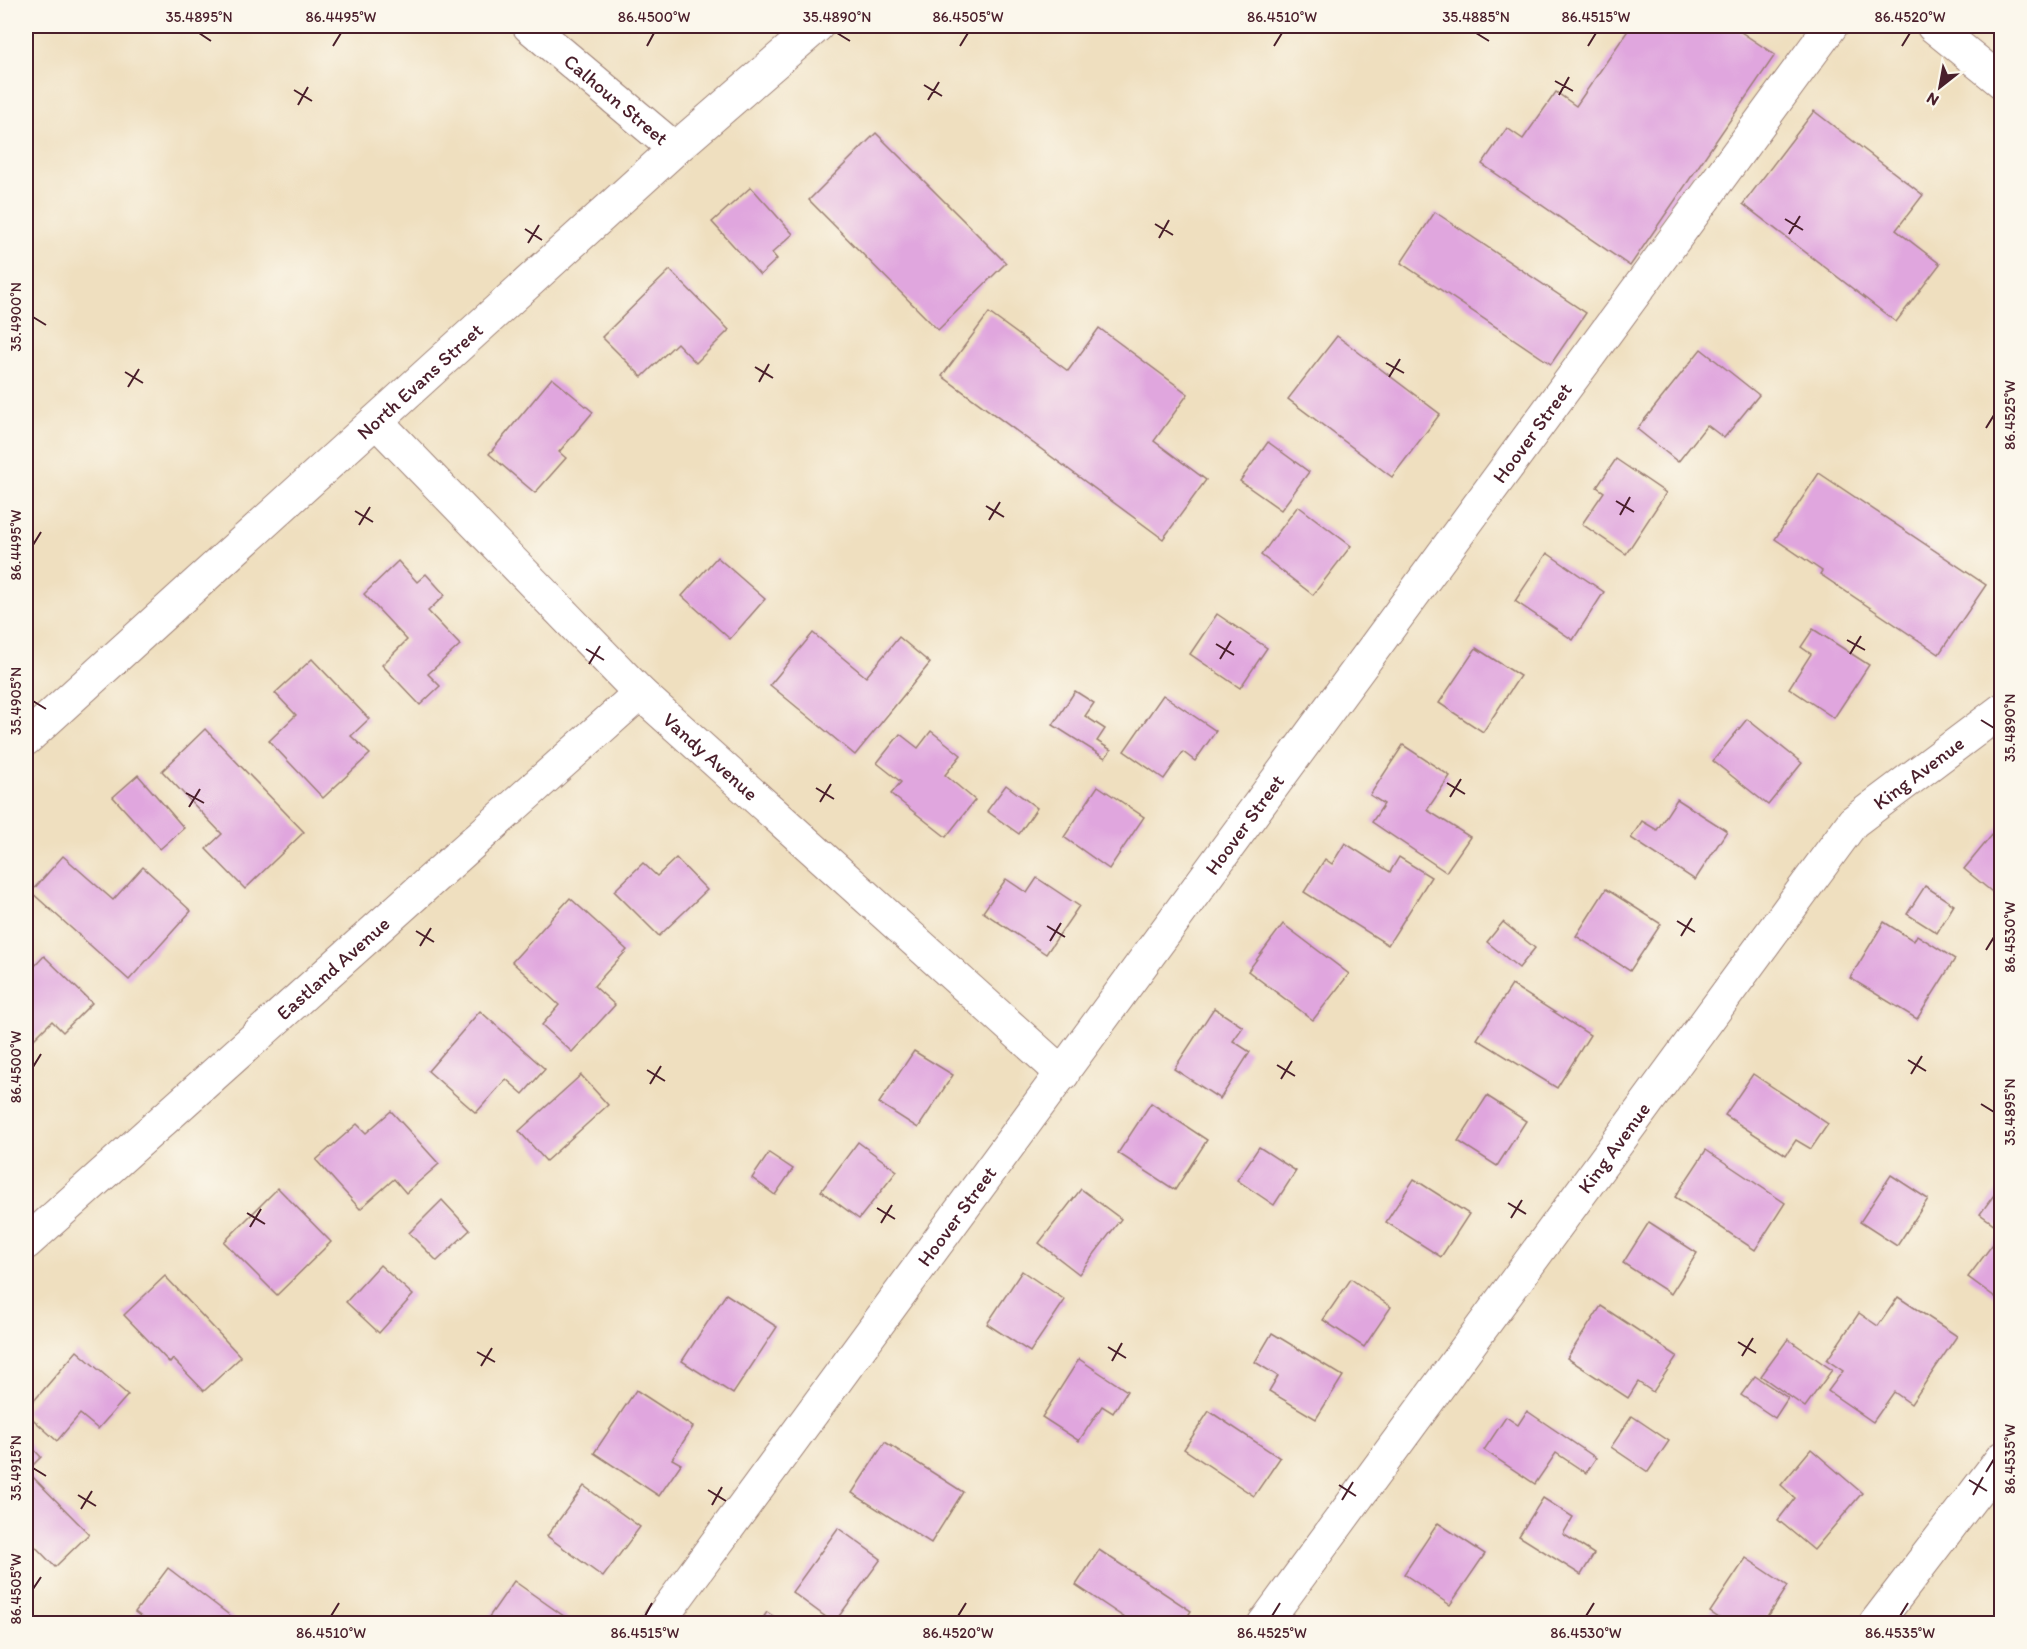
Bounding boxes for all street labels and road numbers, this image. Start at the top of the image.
street label: Calhoun Street [559,49,673,150]
street label: North Evans Street [352,318,488,444]
street label: Hoover Street [1487,378,1577,488]
street label: Vandy Avenue [658,707,763,806]
street label: King Avenue [1868,731,1969,815]
street label: Hoover Street [1200,769,1289,879]
street label: Eastland Avenue [271,911,394,1025]
street label: King Avenue [1572,1097,1655,1198]
street label: Hoover Street [912,1161,1002,1271]

